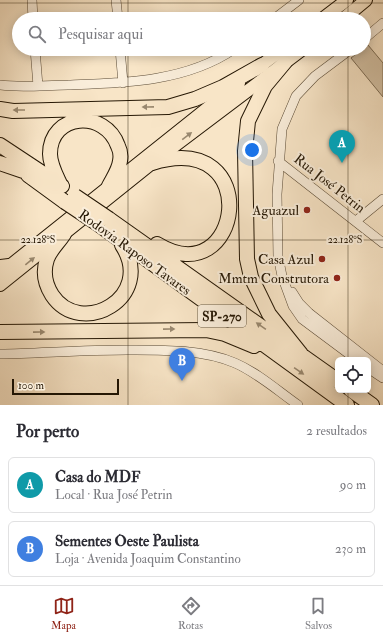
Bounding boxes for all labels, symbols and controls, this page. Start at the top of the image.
search box [12,12,371,56]
icon: search [26,23,48,45]
text: Pesquisar aqui [58,25,143,44]
one-way arrow [141,104,154,110]
one-way arrow [12,107,25,113]
pin: A [329,130,355,163]
one-way arrow [181,132,192,141]
your location [242,140,262,160]
street label: Rua José Petrin [291,150,369,217]
place label: Aguazul [251,202,299,219]
marker: Aguazul [302,205,312,215]
street label: Rodovia Raposo Tavares [75,206,194,300]
text: 22.128°S [21,234,55,246]
text: 22.128°S [328,234,362,246]
place label: Casa Azul [258,251,314,268]
marker: Casa Azul [317,254,327,264]
one-way arrow [25,257,36,265]
place label: Mmtm Construtora [218,270,329,287]
marker: Mmtm Construtora [332,273,342,283]
road number: SP-270 [198,305,246,327]
one-way arrow [255,322,266,330]
one-way arrow [163,326,176,332]
one-way arrow [33,328,45,335]
pin: B [169,348,195,381]
map controls [335,357,371,393]
button: locate [335,357,371,393]
one-way arrow [294,367,304,375]
scale bar [12,377,119,396]
text: 100 m [18,379,44,392]
text: Por perto [16,421,79,442]
text: 2 resultados [306,423,367,439]
text: Casa do MDF [55,468,140,487]
text: A [26,477,34,493]
text: 90 m [340,477,366,493]
text: Local · Rua José Petrin [55,487,172,503]
text: Sementes Oeste Paulista [55,532,199,551]
text: B [26,541,34,557]
text: 230 m [335,541,366,557]
text: Loja · Avenida Joaquim Constantino [55,551,241,567]
tab: Mapa [51,595,76,632]
tab: Rotas [178,595,203,632]
tab: Salvos [305,595,332,632]

